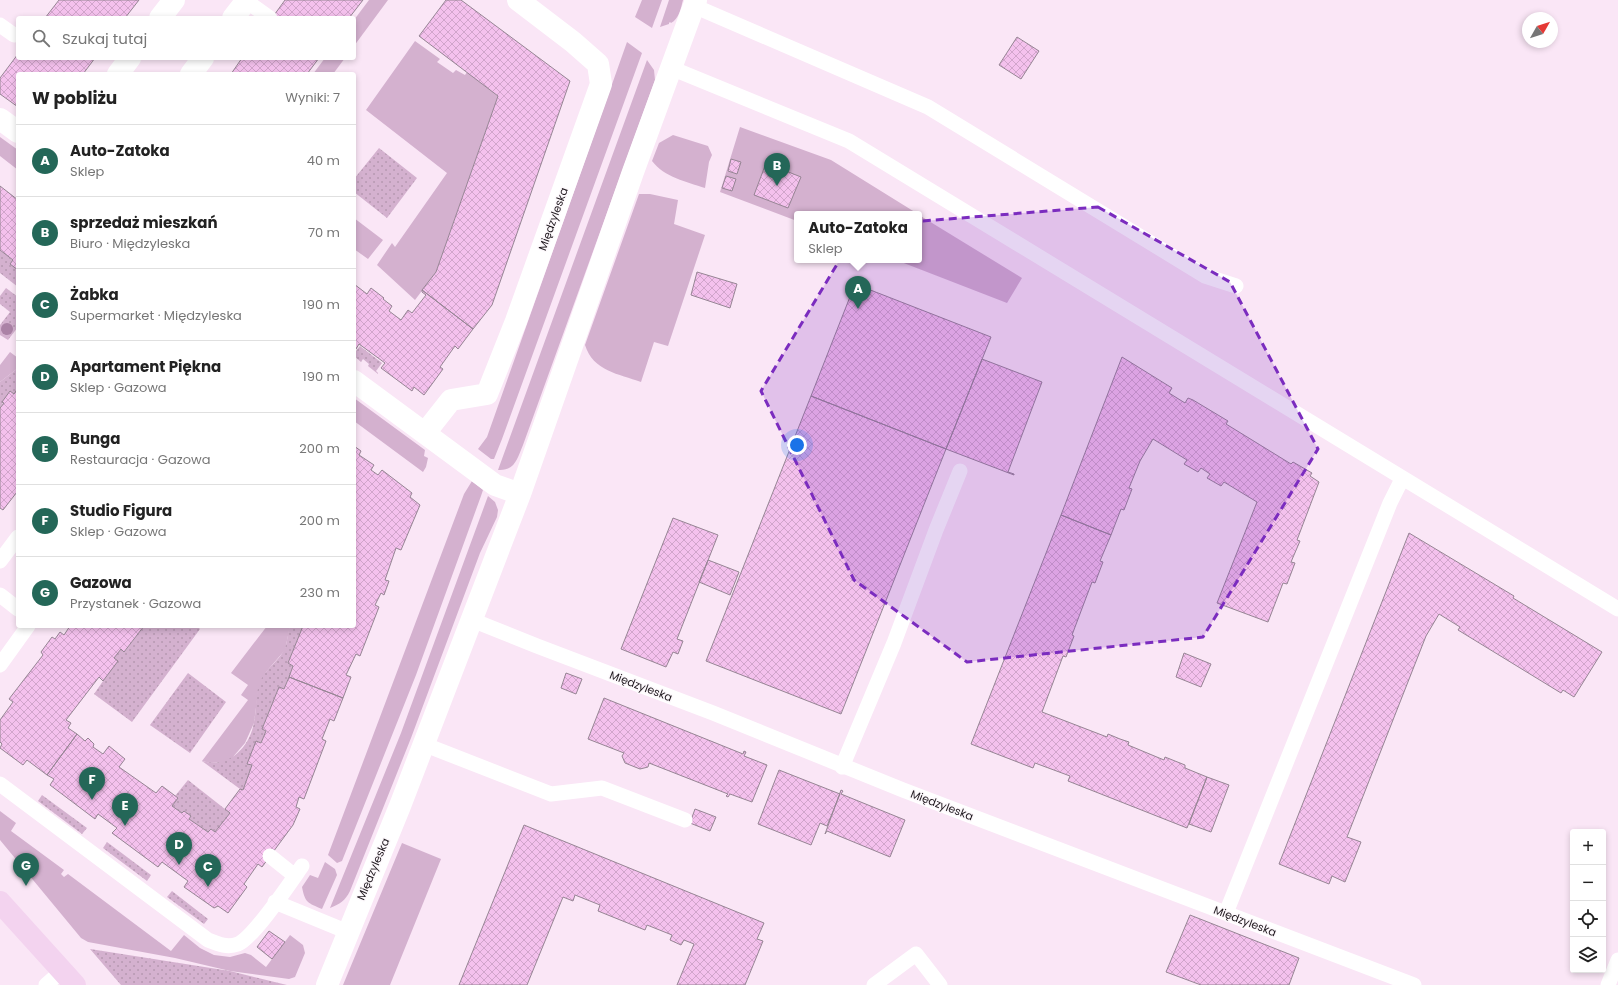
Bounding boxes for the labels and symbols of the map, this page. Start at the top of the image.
north arrow [1522,12,1558,48]
pin: B [764,153,790,186]
street label: Międzyleska [534,185,572,253]
pin: A [845,276,871,309]
your location [787,435,807,455]
street label: Międzyleska [607,667,675,705]
pin: F [79,767,105,800]
street label: Międzyleska [908,786,976,824]
pin: E [112,793,138,826]
pin: D [166,832,192,865]
street label: Międzyleska [353,835,393,903]
pin: G [13,853,39,886]
pin: C [195,854,221,887]
street label: Międzyleska [1211,902,1279,940]

